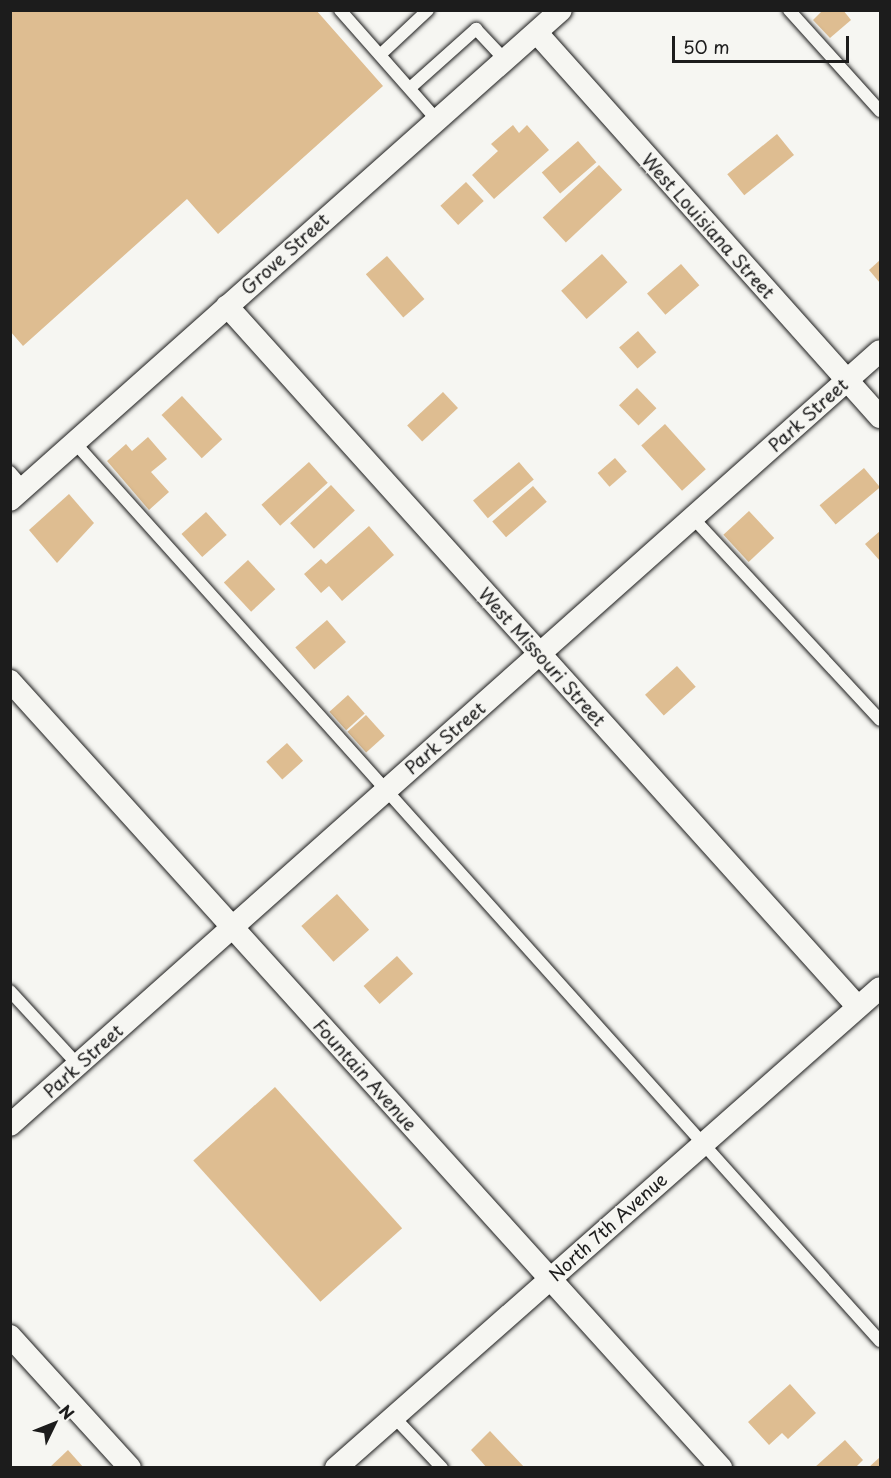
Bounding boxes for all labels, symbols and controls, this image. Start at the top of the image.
scale bar [675,24,852,62]
text: 50 m [683,33,730,60]
street label: West Louisiana Street [637,148,779,304]
street label: Grove Street [236,209,334,299]
street label: Park Street [764,374,852,456]
street label: West Missouri Street [474,583,610,731]
street label: Park Street [400,697,490,779]
street label: Fountain Avenue [309,1015,421,1135]
street label: Park Street [39,1020,127,1102]
street label: North 7th Avenue [545,1168,671,1286]
north arrow [24,1394,84,1454]
text: N [54,1399,80,1425]

